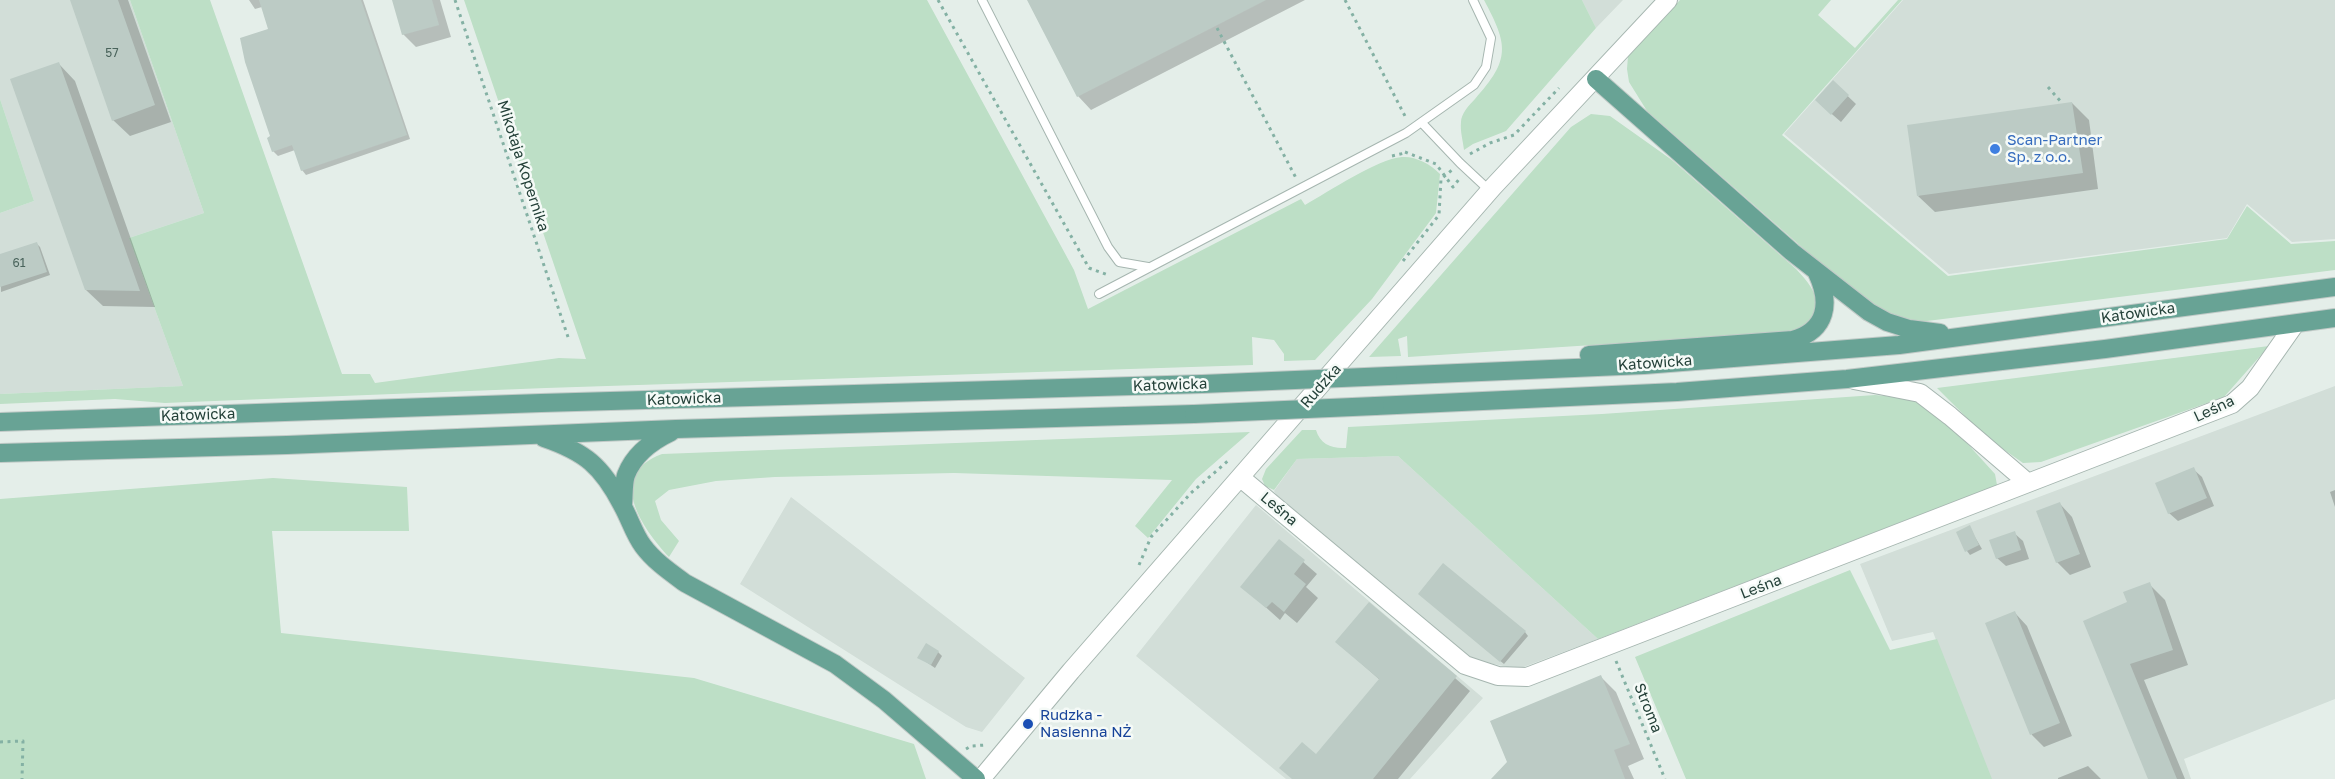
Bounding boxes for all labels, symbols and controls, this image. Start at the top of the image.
house number: 57 [105,46,119,60]
street label: Mikołaja Kopernika [493,98,553,234]
place label: Scan-Partner Sp. z o.o. [2007,131,2102,166]
marker: Scan-Partner Sp. z o.o. [1988,142,2002,156]
house number: 61 [12,256,26,270]
street label: Katowicka [2100,299,2176,327]
street label: Katowicka [1617,351,1693,375]
street label: Rudzka [1297,360,1345,412]
street label: Katowicka [1132,375,1208,395]
street label: Katowicka [646,389,722,409]
street label: Leśna [2191,392,2237,426]
street label: Katowicka [160,405,236,425]
street label: Leśna [1257,488,1301,530]
street label: Leśna [1738,571,1784,603]
street label: Stroma [1630,681,1666,735]
place label: Rudzka - Nasienna NŻ [1040,706,1132,741]
marker: Rudzka - Nasienna NŻ [1021,717,1035,731]

